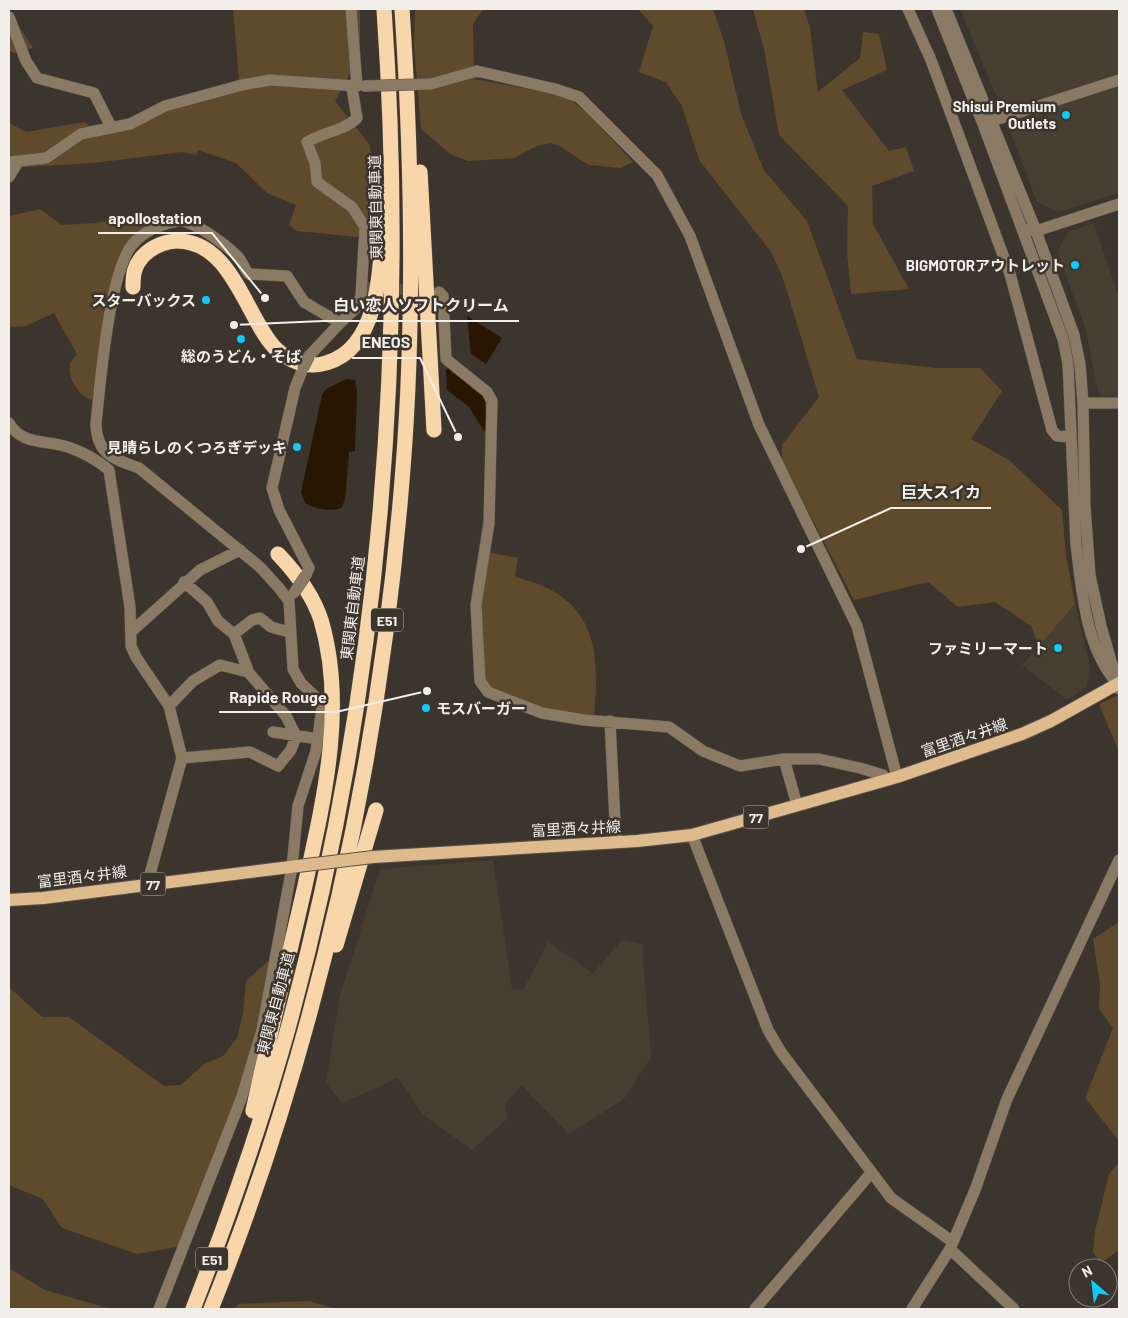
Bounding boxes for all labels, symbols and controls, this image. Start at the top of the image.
place label: Shisui Premium Outlets [953,97,1056,132]
marker: Shisui Premium Outlets [1060,109,1072,121]
street label: 東関東自動車道 [365,154,385,260]
callout: apollostation [98,202,212,233]
text: apollostation [108,208,202,227]
place label: BIGMOTORアウトレット [906,256,1065,274]
marker: BIGMOTORアウトレット [1069,259,1081,271]
callout: 白い恋人ソフトクリーム [323,290,519,321]
place label: スターバックス [92,291,196,309]
marker: スターバックス [200,294,212,306]
text: 白い恋人ソフトクリーム [333,295,509,314]
callout: ENEOS [352,327,420,358]
text: ENEOS [362,332,410,351]
marker: 総のうどん・そば [235,333,247,345]
place label: 総のうどん・そば [181,347,301,365]
place label: 見晴らしのくつろぎデッキ [107,438,287,456]
marker: 見晴らしのくつろぎデッキ [291,441,303,453]
callout: 巨大スイカ [891,477,991,508]
text: 巨大スイカ [901,482,981,501]
street label: 東関東自動車道 [337,555,367,661]
road number: E51 [371,608,403,632]
place label: ファミリーマート [928,639,1048,657]
marker: ファミリーマート [1052,642,1064,654]
callout: Rapide Rouge [219,681,336,712]
text: Rapide Rouge [229,687,327,706]
place label: モスバーガー [436,699,526,717]
marker: モスバーガー [420,702,432,714]
street label: 富里酒々井線 [919,714,1009,760]
road number: 77 [744,806,768,829]
street label: 富里酒々井線 [531,817,621,839]
street label: 富里酒々井線 [36,862,128,890]
road number: 77 [140,872,166,896]
street label: 東関東自動車道 [253,950,297,1056]
road number: E51 [196,1248,228,1270]
north arrow [1068,1258,1118,1308]
text: N [1079,1261,1095,1281]

